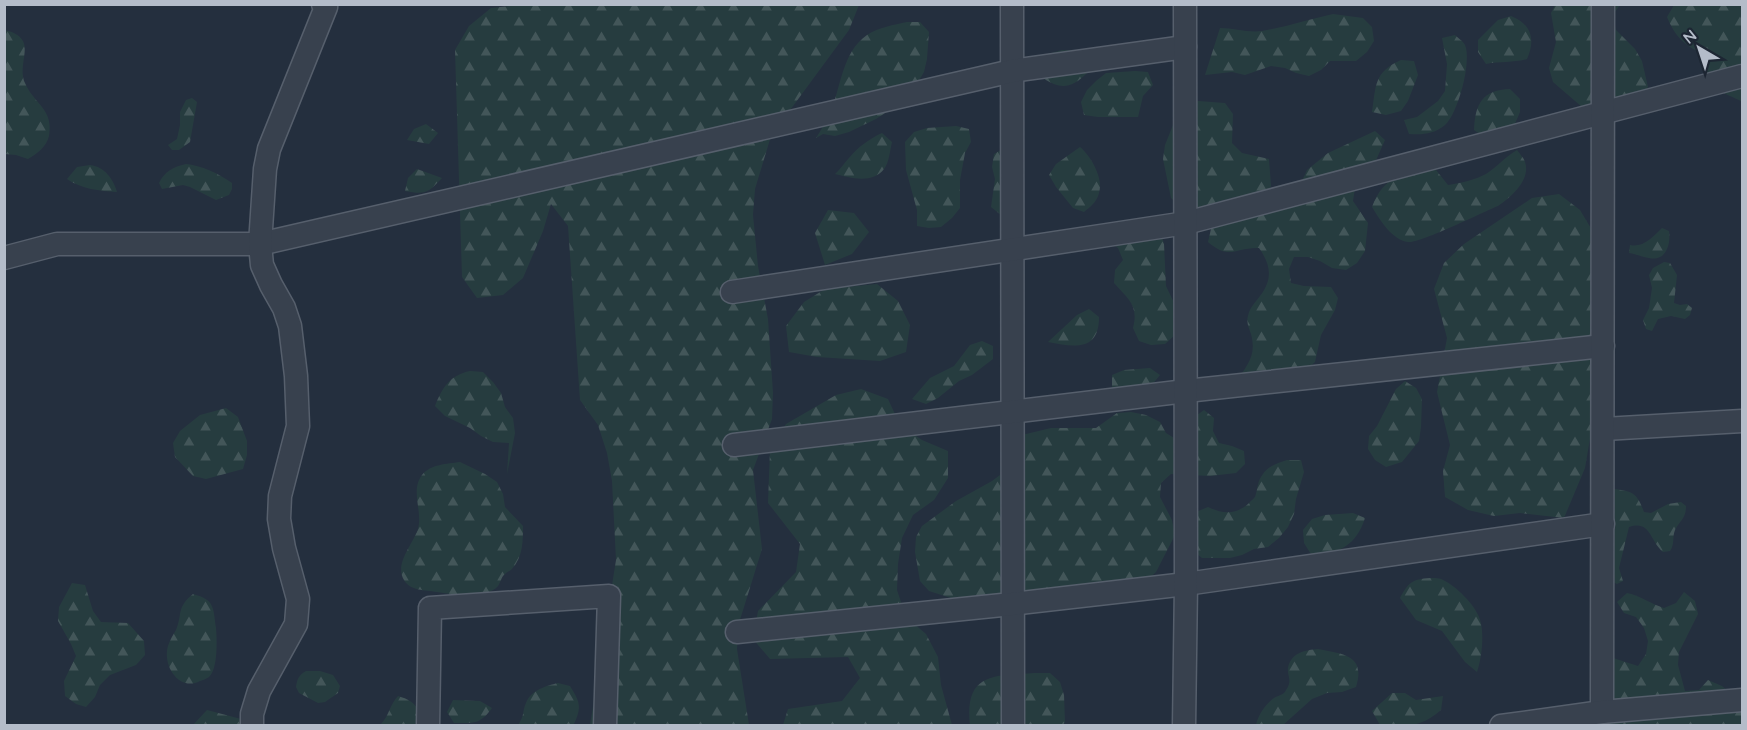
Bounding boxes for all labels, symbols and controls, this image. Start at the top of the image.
north arrow [1669,18,1729,78]
text: N [1679,25,1700,48]

